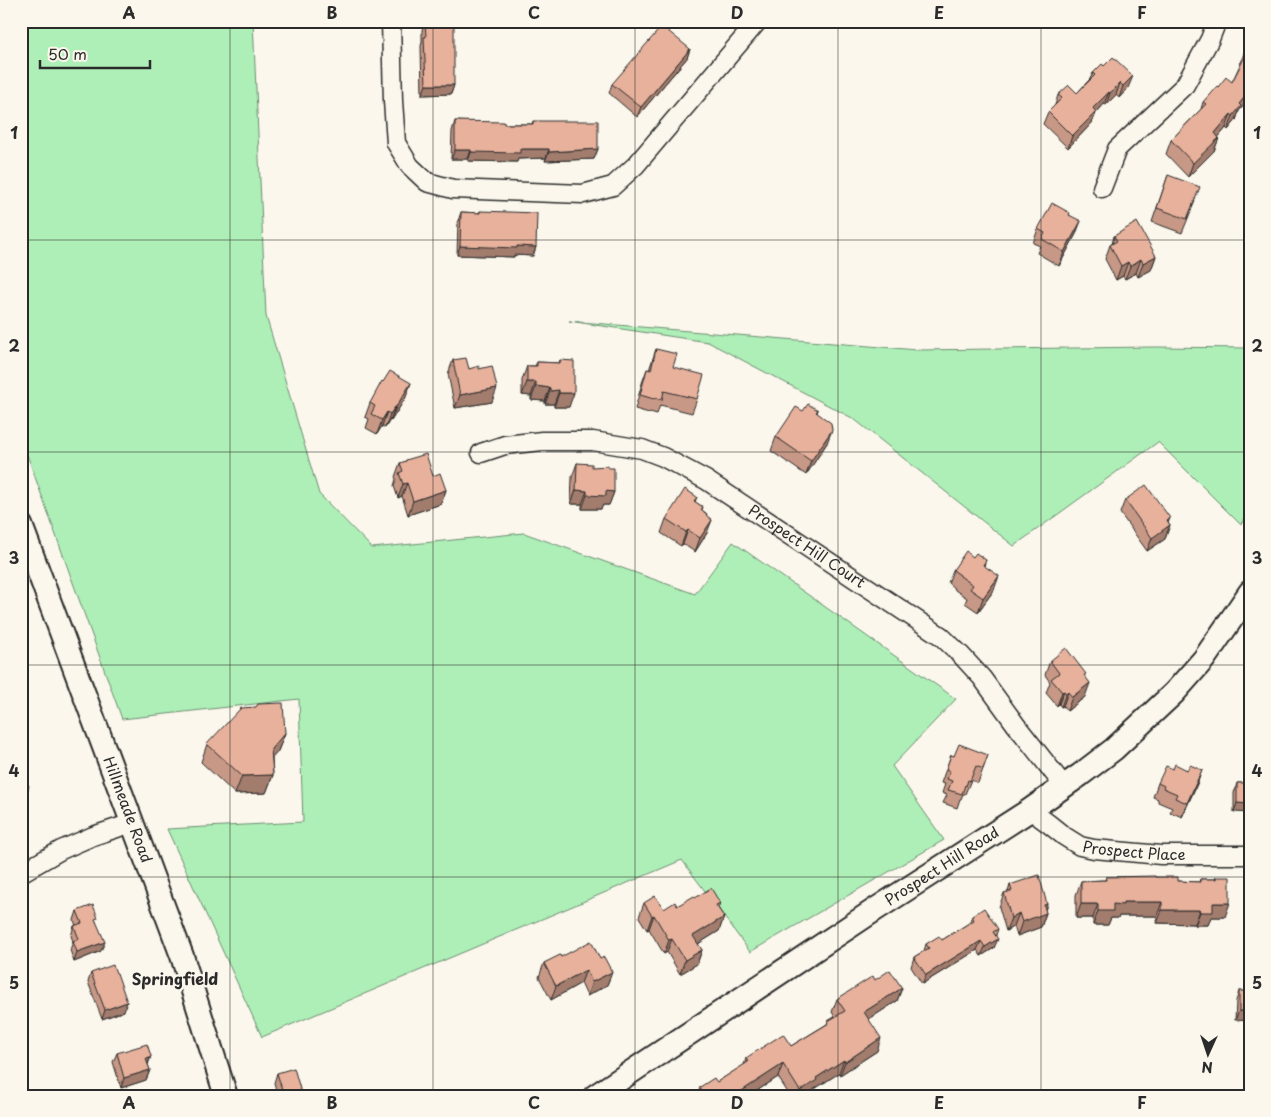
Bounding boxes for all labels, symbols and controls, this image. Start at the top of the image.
text: A [123,0,136,24]
text: B [327,0,338,24]
text: C [528,0,540,24]
text: D [731,0,743,24]
text: E [934,0,944,24]
text: F [1137,0,1147,24]
scale bar [40,38,150,70]
text: 50 m [48,42,87,65]
text: 1 [10,120,18,144]
text: 1 [1253,120,1261,144]
text: 2 [8,333,20,357]
text: 2 [1251,333,1263,357]
street label: Prospect Hill Court [744,498,871,593]
text: 3 [9,545,19,569]
text: 3 [1252,545,1262,569]
street label: Hillmeade Road [98,753,159,866]
text: 4 [9,758,20,782]
text: 4 [1252,758,1263,782]
street label: Prospect Hill Road [879,820,1003,911]
street label: Prospect Place [1080,834,1185,865]
district label: Springfield [132,966,218,990]
text: 5 [9,970,19,994]
text: 5 [1252,970,1262,994]
north arrow [1184,1030,1234,1080]
text: N [1201,1057,1213,1078]
text: A [123,1090,136,1114]
text: B [327,1090,338,1114]
text: C [528,1090,540,1114]
text: D [731,1090,743,1114]
text: E [934,1090,944,1114]
text: F [1137,1090,1147,1114]

